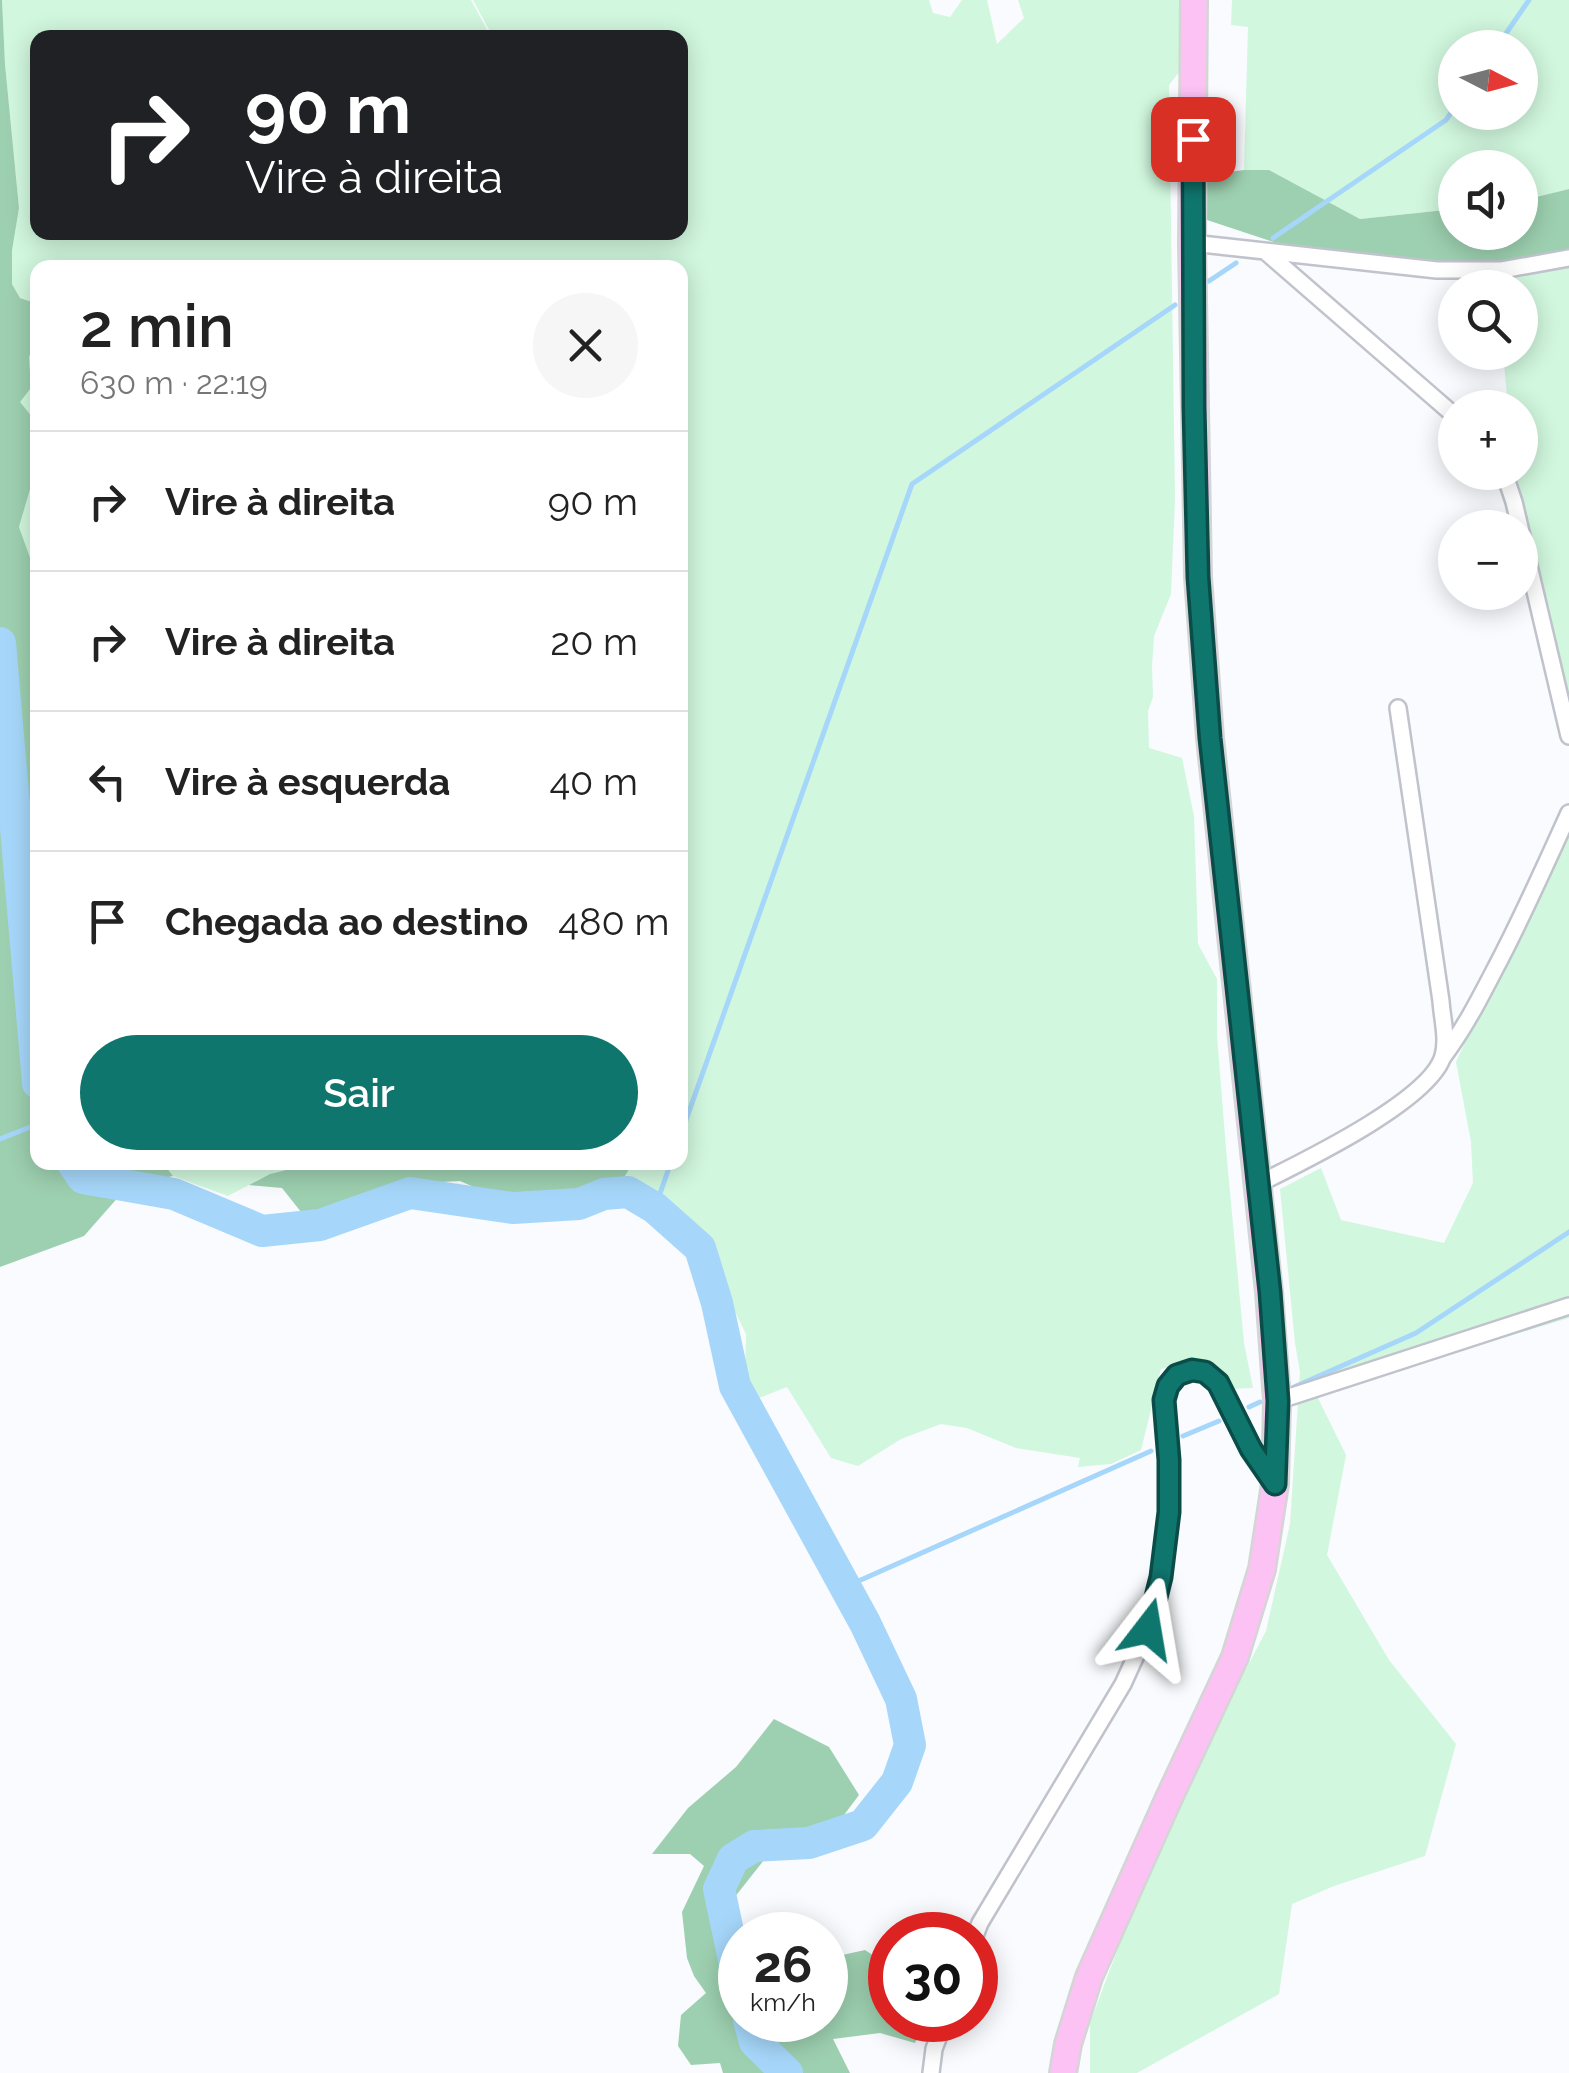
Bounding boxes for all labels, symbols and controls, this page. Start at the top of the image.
north arrow [1438,30,1538,130]
map controls [1438,30,1538,610]
text: 90 m [245,67,411,149]
icon: right [80,70,210,200]
pin [1151,97,1236,182]
icon: arrive [1166,112,1221,167]
button: sound [1438,150,1538,250]
text: Vire à direita [245,151,503,204]
button: search [1438,270,1538,370]
text: 2 min [80,291,234,361]
button: close [533,293,638,398]
text: 630 m · 22:19 [80,364,268,401]
button: + [1438,390,1538,490]
icon: right [80,474,135,529]
text: Vire à direita [165,479,395,524]
text: 90 m [548,479,638,524]
button: − [1438,510,1538,610]
icon: right [80,614,135,669]
text: Vire à direita [165,619,395,664]
text: 20 m [550,619,638,664]
icon: left [80,754,135,809]
text: Vire à esquerda [165,759,450,804]
text: 40 m [549,759,638,804]
icon: arrive [80,894,135,949]
text: Chegada ao destino [165,899,528,944]
text: 480 m [558,899,669,944]
button: Sair [80,1035,638,1150]
position arrow [1096,1577,1200,1681]
speed limit sign: 30 [868,1912,998,2042]
text: 26 [754,1935,812,1994]
text: km/h [750,1987,816,2017]

